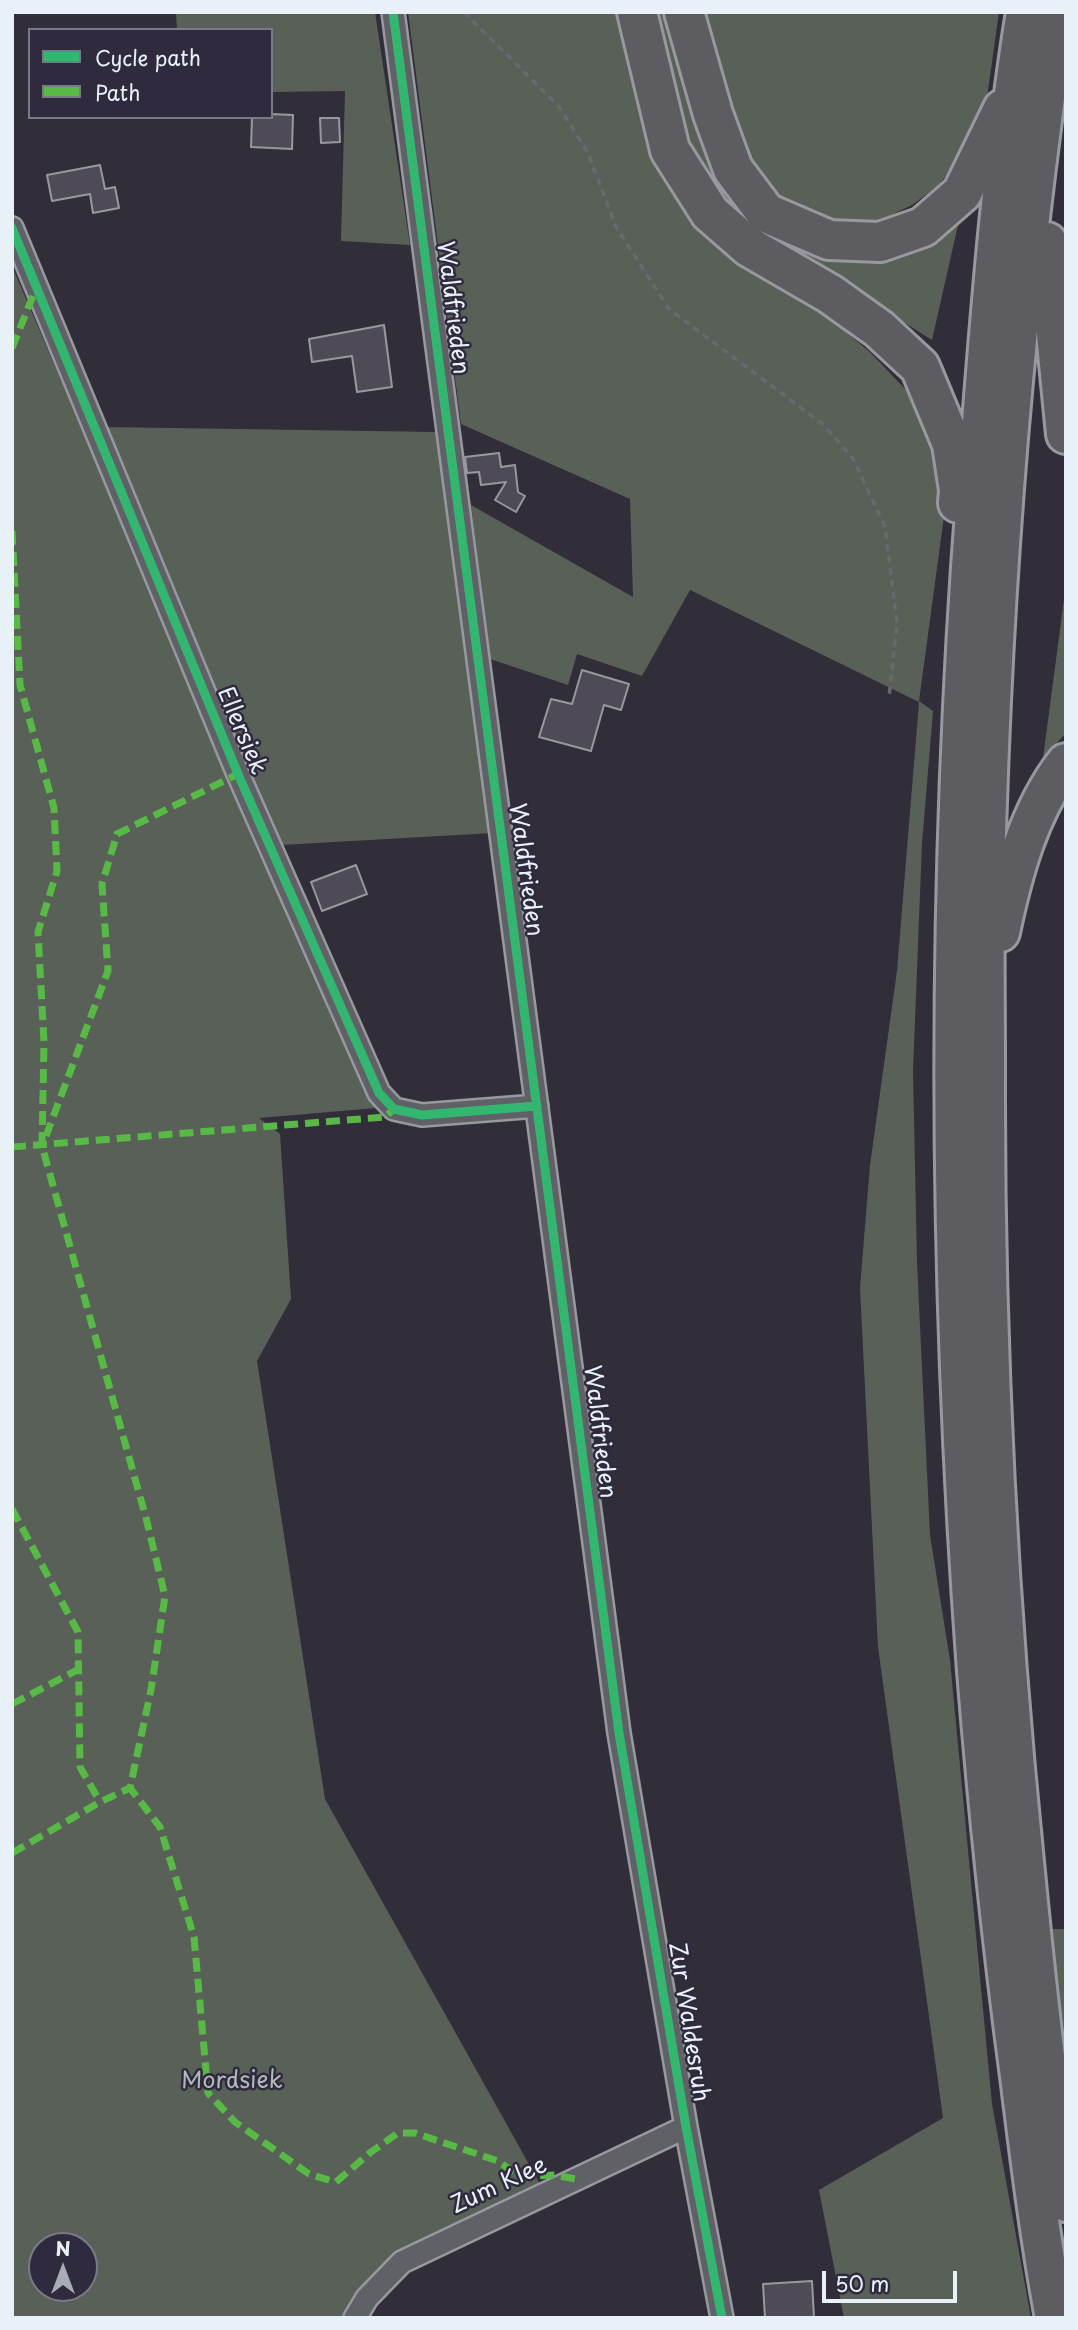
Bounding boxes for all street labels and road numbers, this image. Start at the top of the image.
street label: Waldfrieden [430,240,474,376]
street label: Ellersiek [210,683,272,779]
street label: Waldfrieden [502,802,548,938]
street label: Waldfrieden [577,1364,621,1500]
street label: Zur Waldesruh [662,1940,714,2104]
street label: Zum Klee [447,2152,551,2220]

